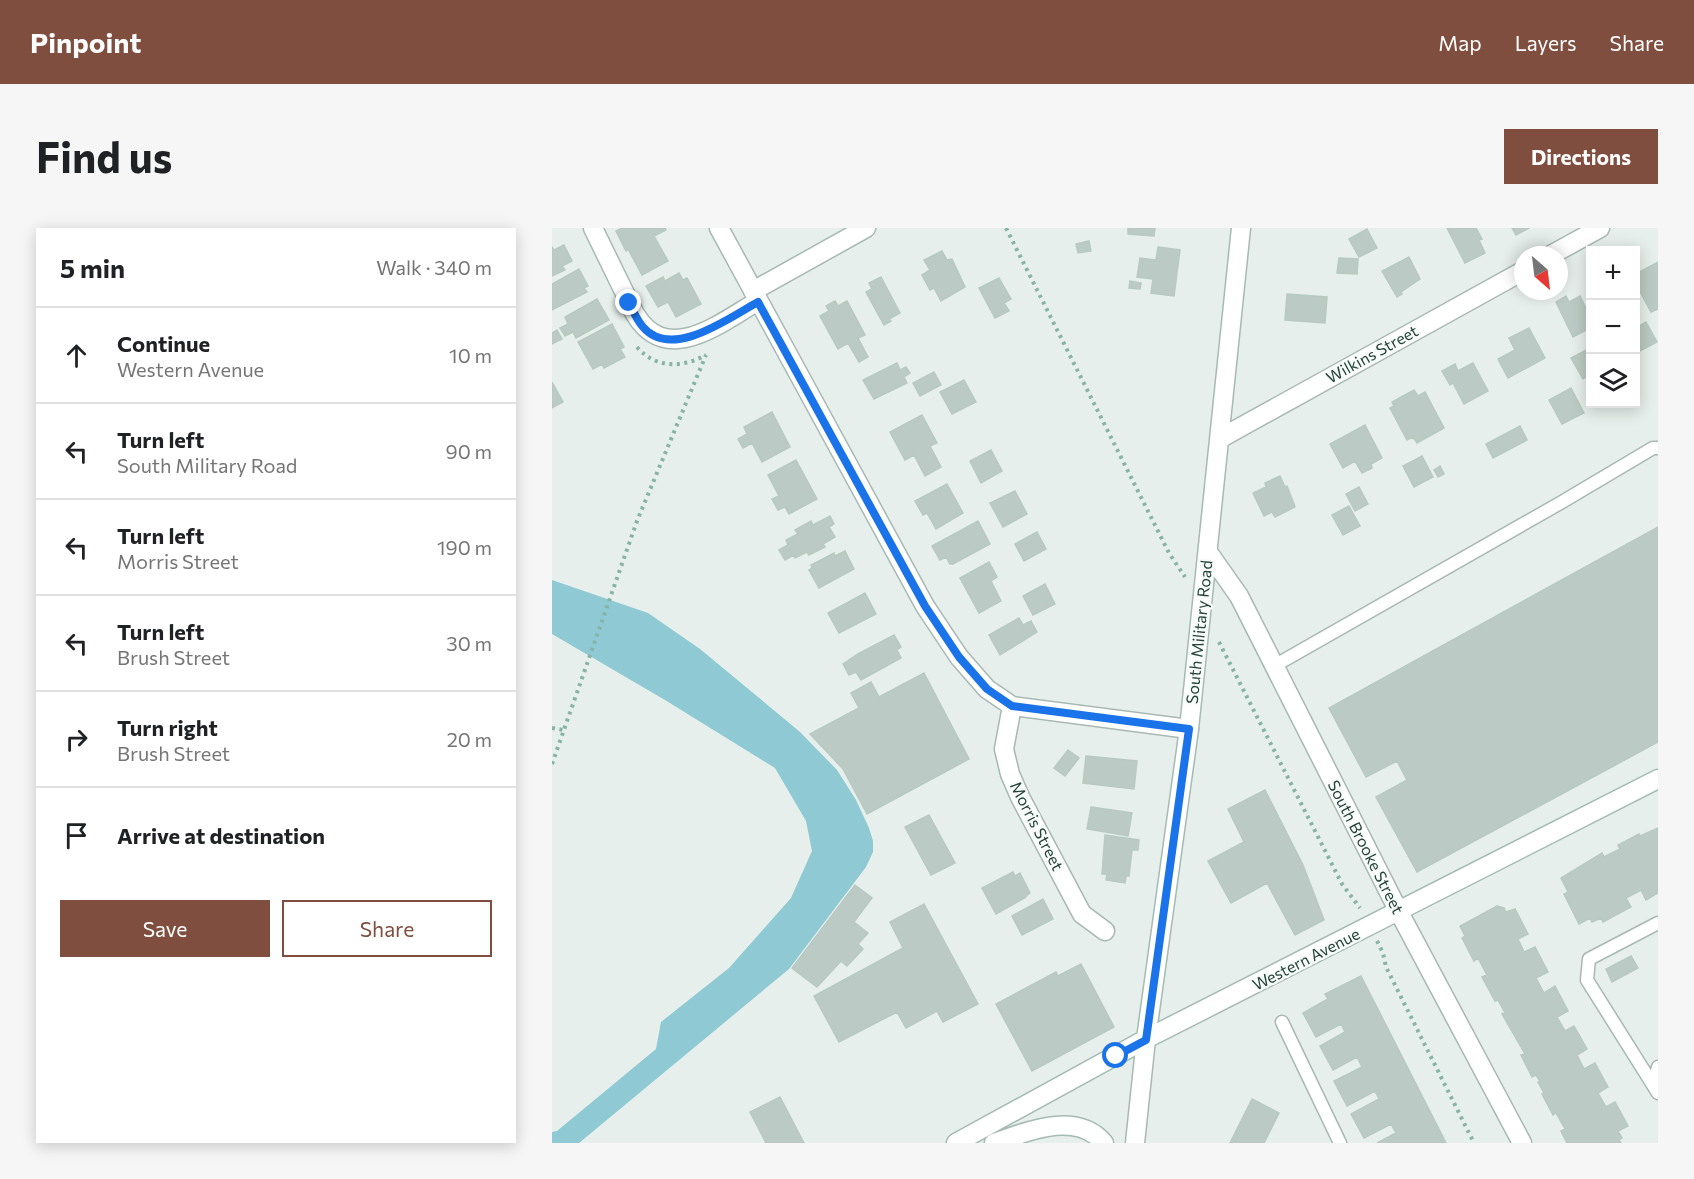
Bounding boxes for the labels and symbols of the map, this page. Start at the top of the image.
north arrow [1514,246,1568,300]
route end [615,289,641,315]
street label: Wilkins Street [1323,320,1421,387]
street label: South Military Road [1182,559,1215,705]
street label: South Brooke Street [1325,777,1409,917]
street label: Morris Street [1007,778,1068,874]
street label: Western Avenue [1249,923,1363,994]
route start [1102,1042,1128,1068]

